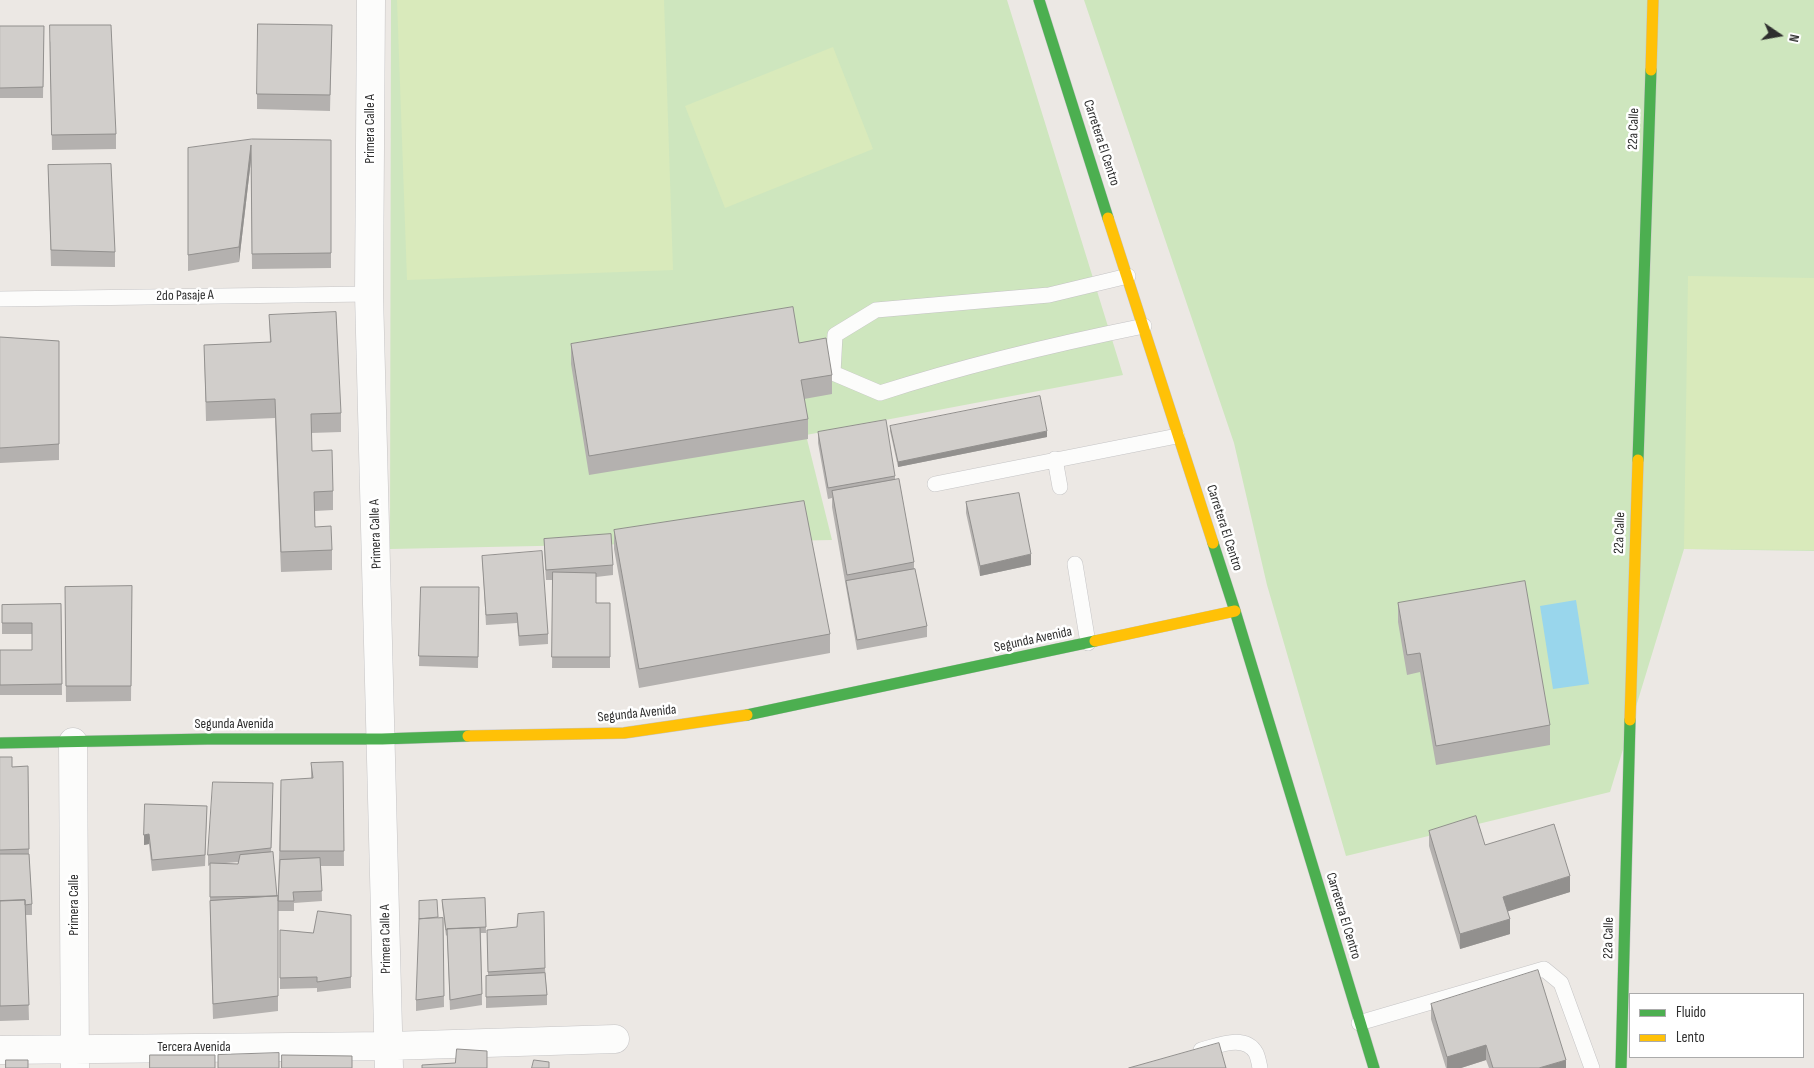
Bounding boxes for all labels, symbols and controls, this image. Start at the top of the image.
north arrow [1754,10,1804,60]
text: N [1785,33,1803,44]
street label: Primera Calle A [362,94,378,164]
street label: Carretera El Centro [1079,98,1123,188]
street label: 22a Calle [1625,108,1643,150]
street label: 2do Pasaje A [156,287,214,305]
street label: Carretera El Centro [1202,483,1246,573]
street label: Primera Calle A [366,499,386,569]
street label: 22a Calle [1611,512,1629,554]
street label: Segunda Avenida [993,624,1073,656]
street label: Segunda Avenida [597,702,677,726]
street label: Segunda Avenida [194,716,274,732]
street label: Carretera El Centro [1322,871,1364,961]
street label: Primera Calle [66,874,82,936]
street label: Primera Calle A [377,904,395,974]
street label: 22a Calle [1600,917,1618,959]
legend [1629,993,1804,1058]
text: Fluido [1676,1003,1706,1022]
text: Lento [1676,1028,1705,1047]
street label: Tercera Avenida [157,1039,231,1055]

